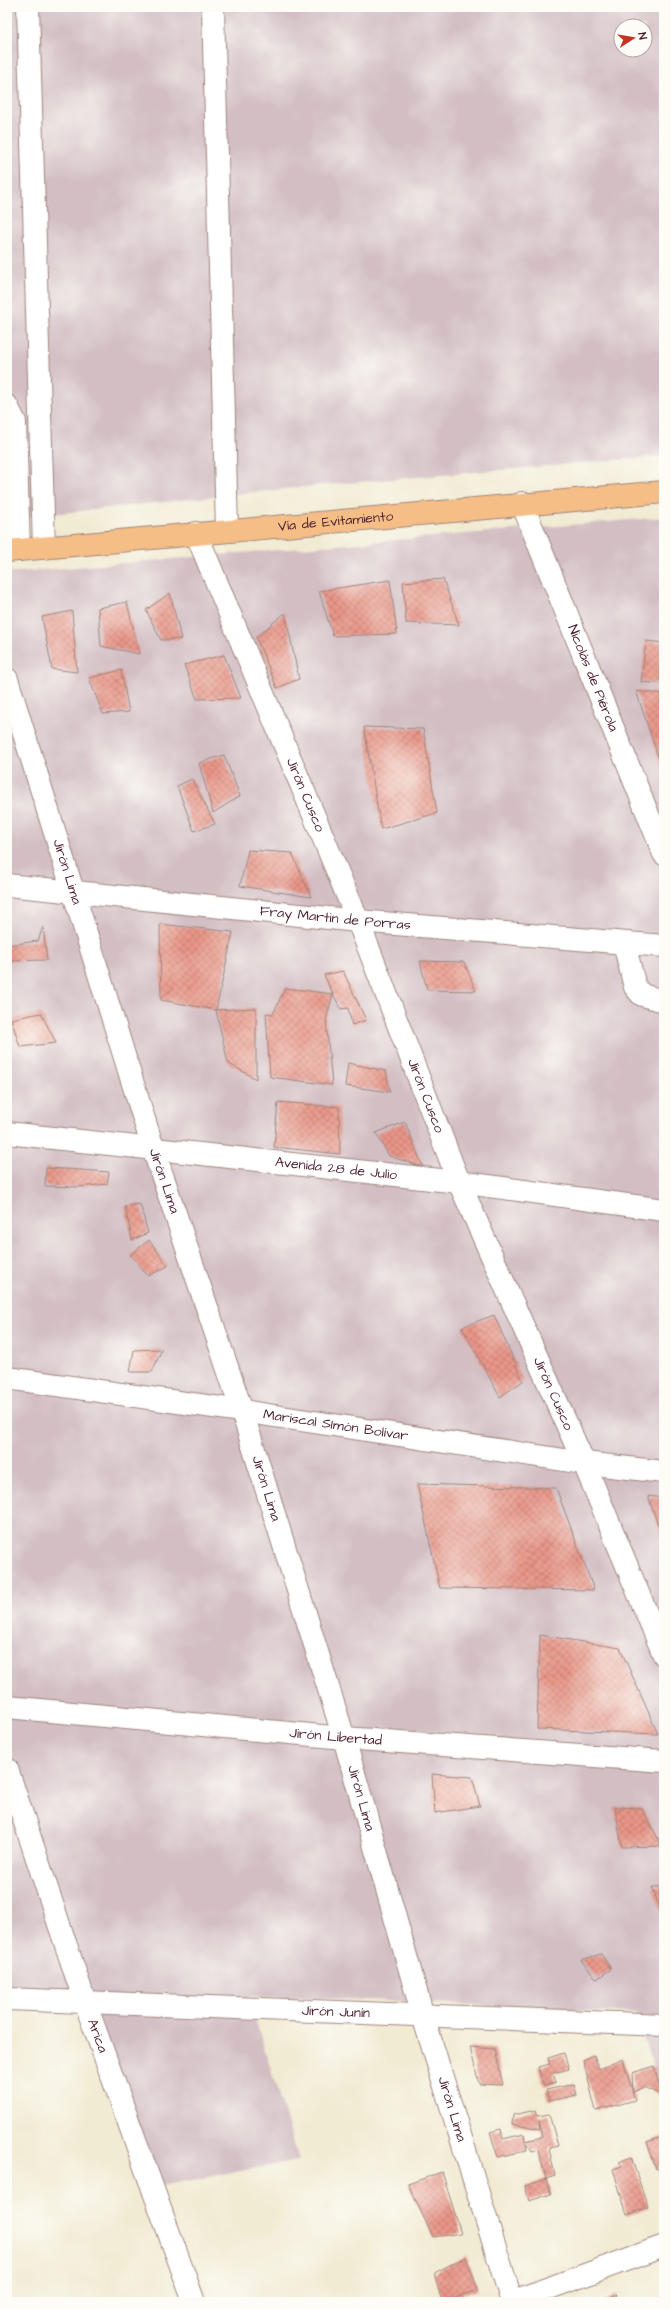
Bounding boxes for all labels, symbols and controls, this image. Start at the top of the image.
north arrow [613,18,653,58]
text: N [634,31,650,41]
street label: Vía de Evitamiento [277,506,394,537]
street label: Nicolás de Piérola [562,622,623,735]
street label: Jirón Cusco [281,755,330,835]
street label: Jirón Lima [47,837,87,907]
street label: Fray Martin de Porras [259,901,412,935]
street label: Jirón Cusco [402,1056,449,1136]
street label: Jirón Lima [144,1146,184,1216]
street label: Avenida 28 de Julio [274,1152,398,1185]
street label: Jirón Cusco [528,1354,578,1434]
street label: Mariscal SImón Bolívar [262,1404,410,1446]
street label: Jirón Lima [247,1453,286,1524]
street label: Jirón Libertad [289,1723,383,1751]
street label: Jirón Lima [342,1763,380,1833]
street label: Jirón Junín [301,2001,370,2023]
street label: Arica [82,2016,113,2056]
street label: Jirón Lima [432,2074,472,2144]

